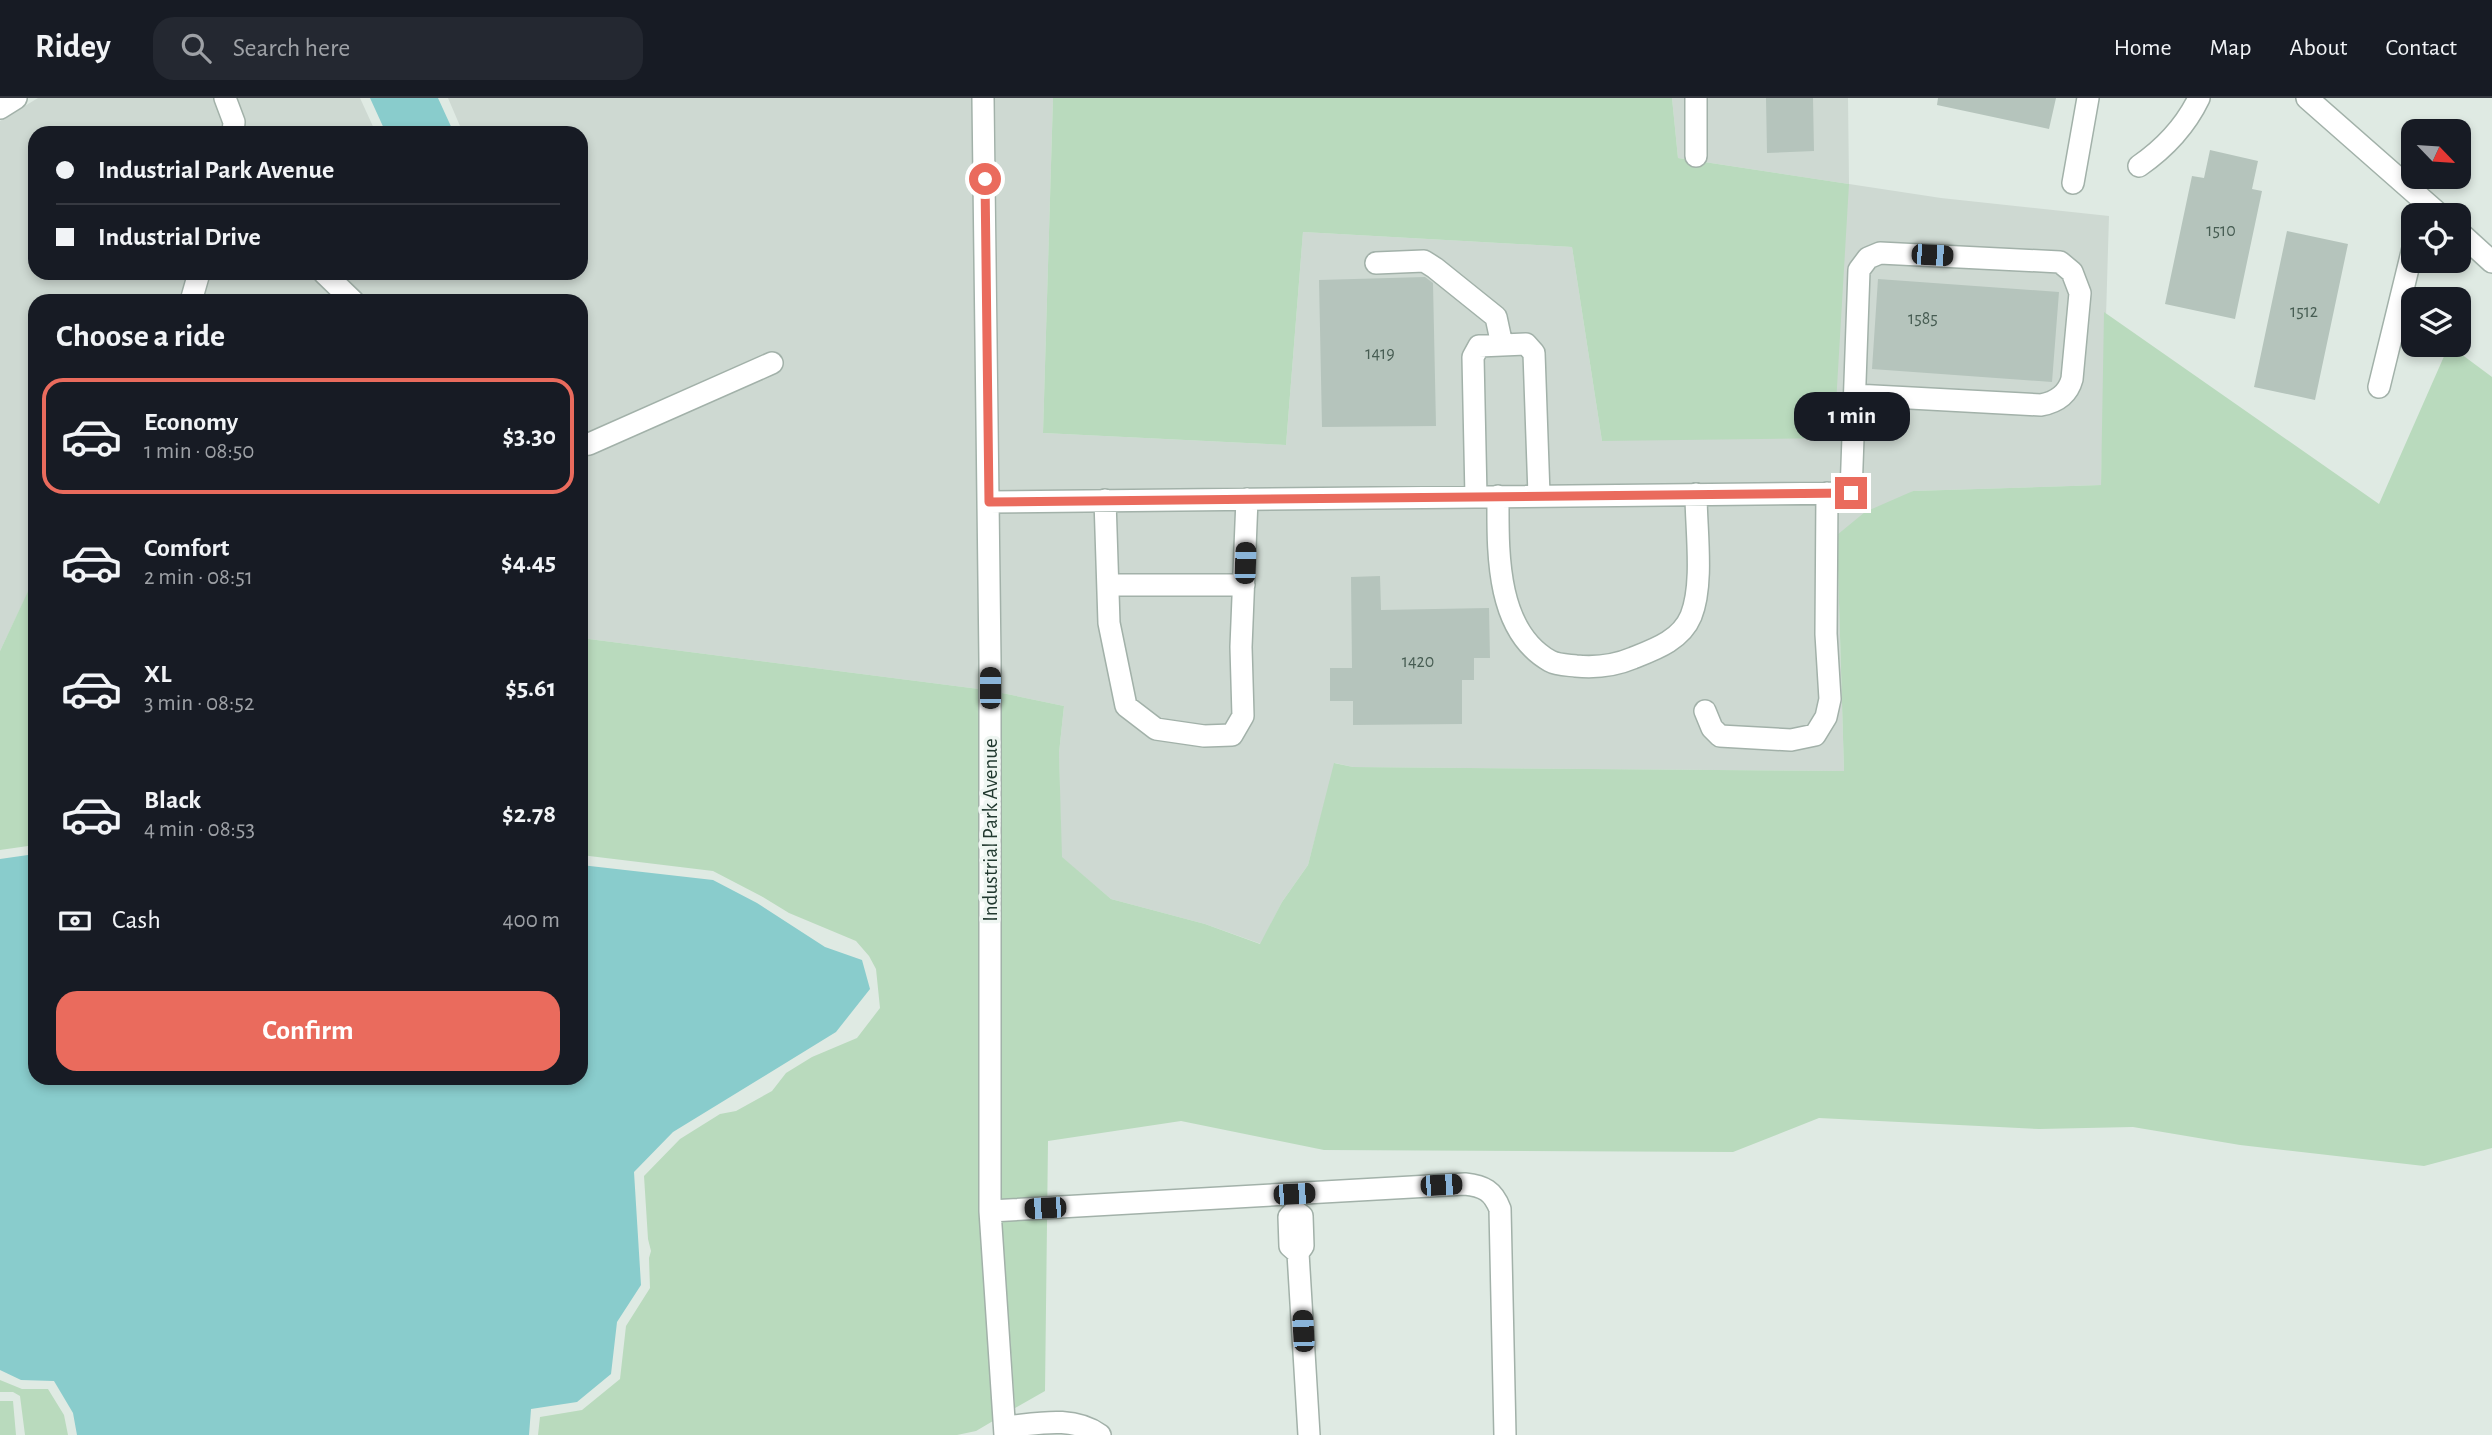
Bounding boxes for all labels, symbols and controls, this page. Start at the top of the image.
search box [153,17,643,80]
icon: search [177,29,215,67]
text: Ridey [35,31,111,64]
text: Search here [233,35,350,61]
text: Home [2114,36,2172,60]
text: Map [2210,36,2252,60]
text: About [2290,36,2347,60]
text: Contact [2385,36,2457,60]
north arrow [2401,119,2471,189]
map controls [2401,119,2471,357]
text: Industrial Park Avenue [98,157,334,183]
route start [969,163,1001,195]
button: locate [2401,203,2471,273]
house number: 1510 [2206,222,2236,240]
text: Industrial Drive [98,224,261,250]
car [1911,243,1954,267]
button: layers [2401,287,2471,357]
house number: 1512 [2290,303,2318,321]
house number: 1585 [1908,310,1938,328]
text: Choose a ride [56,320,225,352]
house number: 1419 [1365,345,1395,363]
callout: 1 min [1793,392,1909,440]
icon: car [60,405,123,468]
text: 1 min [1828,405,1876,428]
text: Economy [144,409,238,435]
text: $3.30 [502,423,556,449]
text: 1 min · 08:50 [144,440,254,463]
route end [1835,477,1867,509]
icon: car [60,531,123,594]
text: Comfort [144,535,229,561]
car [1234,542,1257,584]
text: $4.45 [501,549,556,575]
text: 2 min · 08:51 [144,566,253,589]
house number: 1420 [1402,653,1434,671]
icon: car [60,657,123,720]
text: XL [144,661,171,687]
car [980,667,1001,709]
text: $5.61 [505,675,556,701]
text: 3 min · 08:52 [144,692,254,715]
street label: Industrial Park Avenue [980,738,1001,922]
icon: car [60,783,123,846]
text: Black [144,787,201,813]
text: $2.78 [502,801,556,827]
text: 4 min · 08:53 [144,818,255,841]
icon: cash [56,902,94,940]
text: Cash [112,907,161,933]
text: 400 m [502,909,560,932]
button: Confirm [56,991,560,1071]
car [1420,1173,1463,1197]
car [1273,1182,1316,1206]
car [1024,1196,1067,1220]
car [1292,1309,1315,1353]

